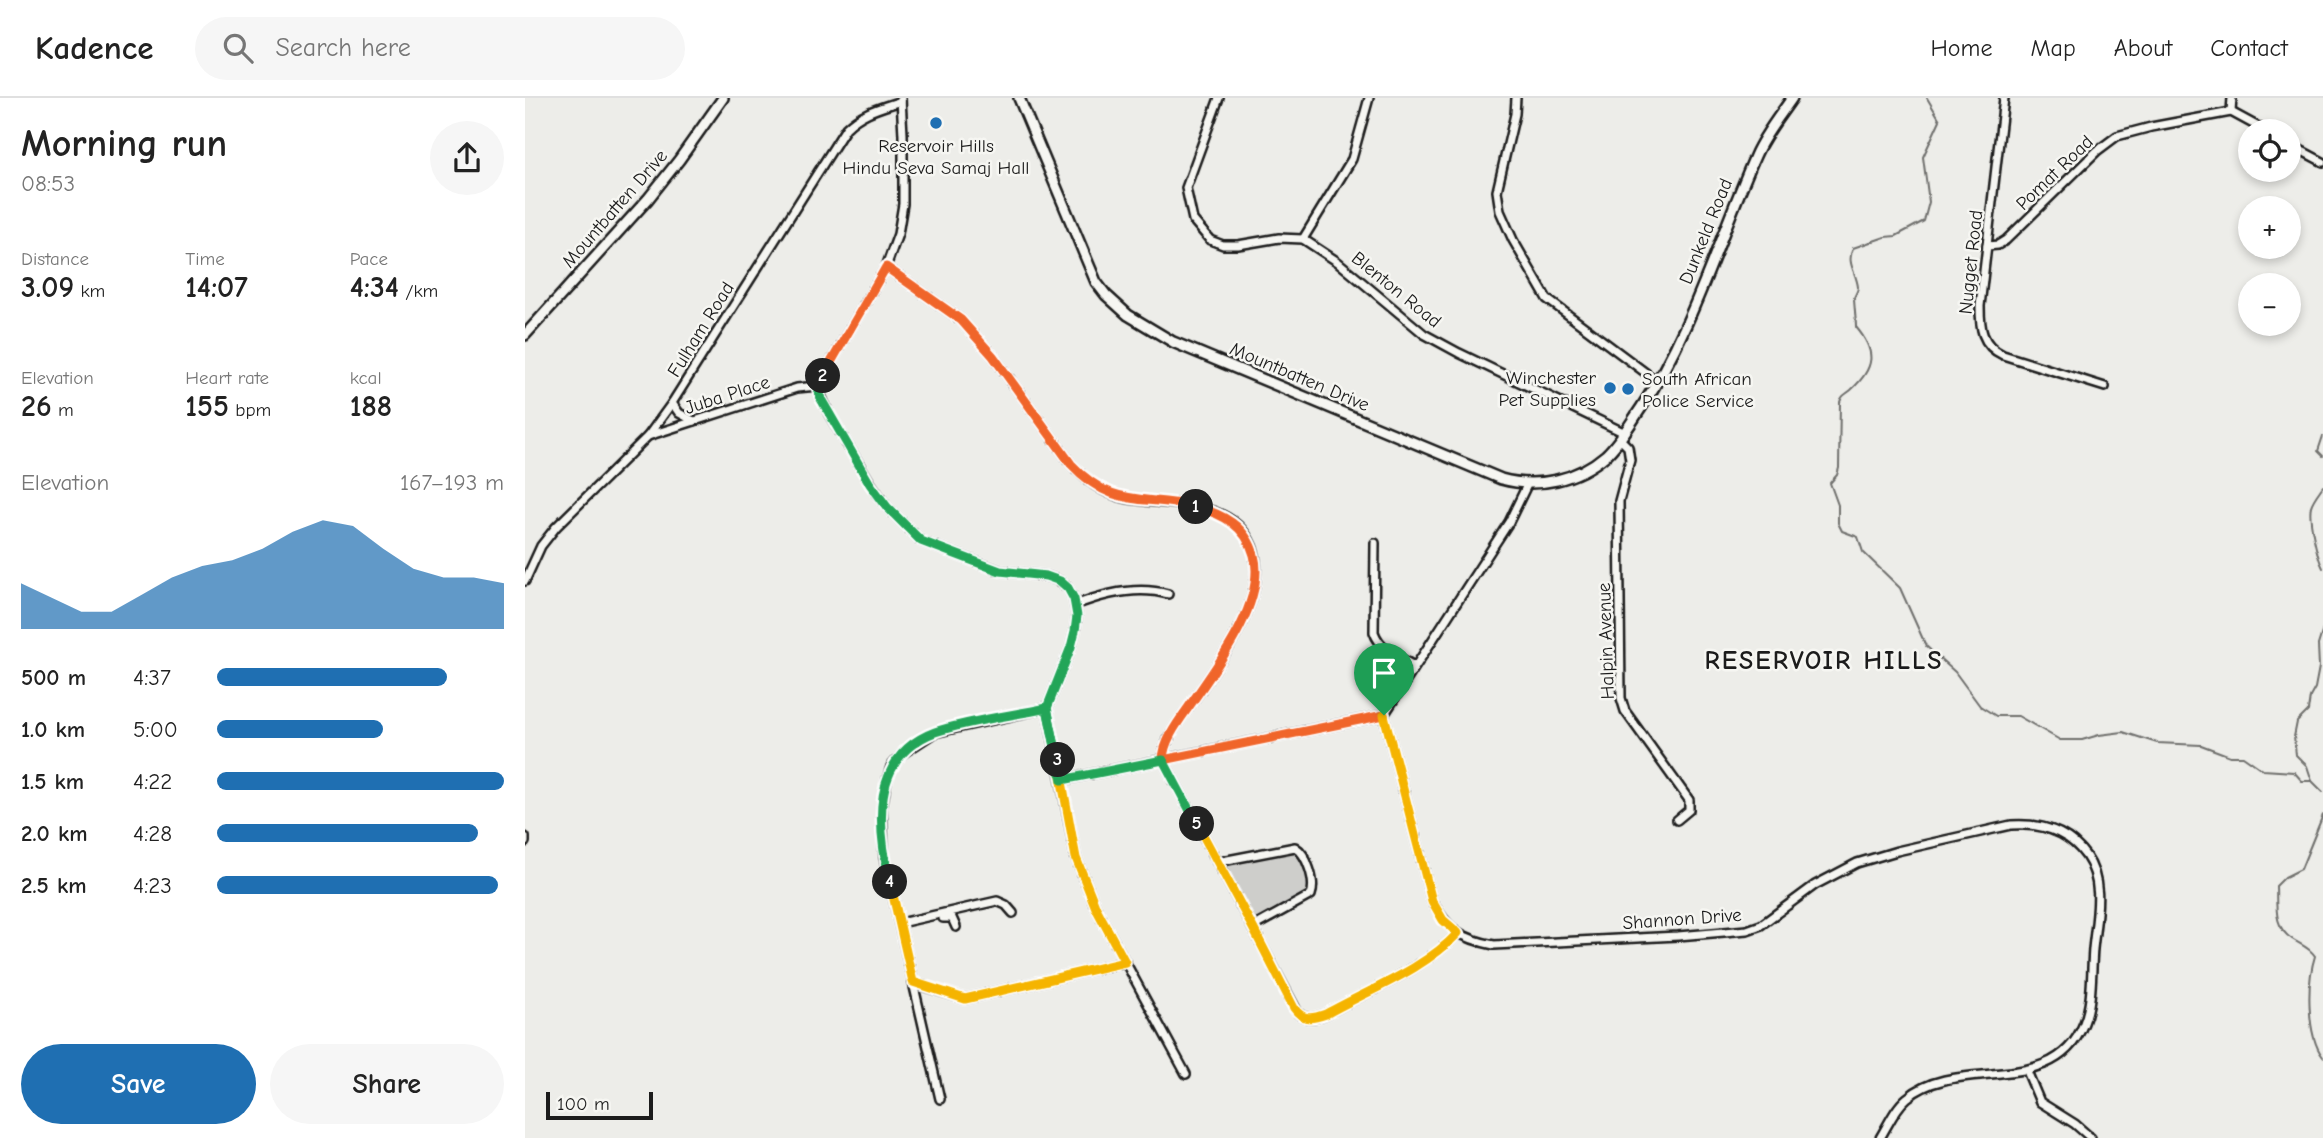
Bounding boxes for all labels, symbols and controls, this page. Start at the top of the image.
search box [195,17,685,80]
text: Kadence [35,29,153,67]
icon: search [219,29,257,67]
text: Search here [275,33,411,63]
text: Home [1931,34,1992,62]
text: Map [2030,34,2076,62]
text: About [2114,34,2172,62]
text: Contact [2210,34,2288,62]
marker: Reservoir Hills Hindu Seva Samaj Hall [928,115,944,131]
map controls [2238,119,2301,336]
button: locate [2238,119,2301,182]
button: share [430,121,504,195]
text: Morning run [21,122,227,166]
street label: Pomat Road [2012,131,2098,215]
place label: Reservoir Hills Hindu Seva Samaj Hall [843,135,1029,179]
street label: Mountbatten Drive [558,145,672,272]
text: 08:53 [21,170,75,197]
street label: Dunkeld Road [1675,175,1737,287]
button: + [2238,196,2301,259]
street label: Nugget Road [1955,209,1987,315]
street label: Blenton Road [1347,247,1446,333]
text: Distance [21,248,89,270]
text: Time [185,248,225,270]
text: Pace [350,248,388,270]
text: 3.09 [21,270,74,305]
text: 14:07 [185,270,248,305]
text: 4:34 [350,270,399,305]
button: − [2238,273,2301,336]
street label: Fulham Road [663,278,739,381]
text: km [74,280,105,302]
text: /km [399,280,438,302]
street label: Mountbatten Drive [1227,338,1373,416]
pin: 2 [805,358,841,394]
text: 2 [818,364,827,386]
text: Elevation [21,367,94,389]
text: Heart rate [185,367,269,389]
text: kcal [350,367,382,389]
place label: Winchester Pet Supplies [1499,367,1596,411]
place label: South African Police Service [1642,368,1754,412]
street label: Juba Place [682,371,773,419]
marker: Winchester Pet Supplies [1602,380,1618,396]
marker: South African Police Service [1620,381,1636,397]
text: 26 [21,389,52,424]
text: 155 [185,389,229,424]
text: 188 [350,389,392,424]
text: m [52,399,74,421]
text: bpm [229,399,271,421]
text: Elevation [21,469,109,496]
text: 167–193 m [400,469,504,496]
pin: 1 [1179,490,1213,524]
text: 1 [1192,495,1199,517]
street label: Halpin Avenue [1593,582,1619,700]
pin [1354,643,1414,715]
district label: RESERVOIR HILLS [1704,646,1944,676]
icon: arrive [1365,654,1403,692]
text: 500 m [21,664,86,691]
text: 4:37 [133,664,171,691]
text: 1.0 km [21,716,85,743]
text: 5:00 [133,716,178,743]
pin: 3 [1041,742,1075,778]
text: 3 [1053,748,1062,770]
text: 1.5 km [21,768,84,795]
text: 4:22 [133,768,172,795]
pin: 5 [1179,806,1215,842]
text: 5 [1191,812,1202,834]
text: 2.0 km [21,820,87,847]
text: 4:28 [133,820,172,847]
pin: 4 [873,864,907,900]
text: 4 [885,870,894,892]
text: 2.5 km [21,872,87,899]
text: 4:23 [133,872,172,899]
street label: Shannon Drive [1622,904,1742,934]
button: Save [21,1044,256,1124]
button: Share [270,1044,504,1124]
scale bar [546,1089,653,1121]
text: 100 m [557,1093,610,1115]

